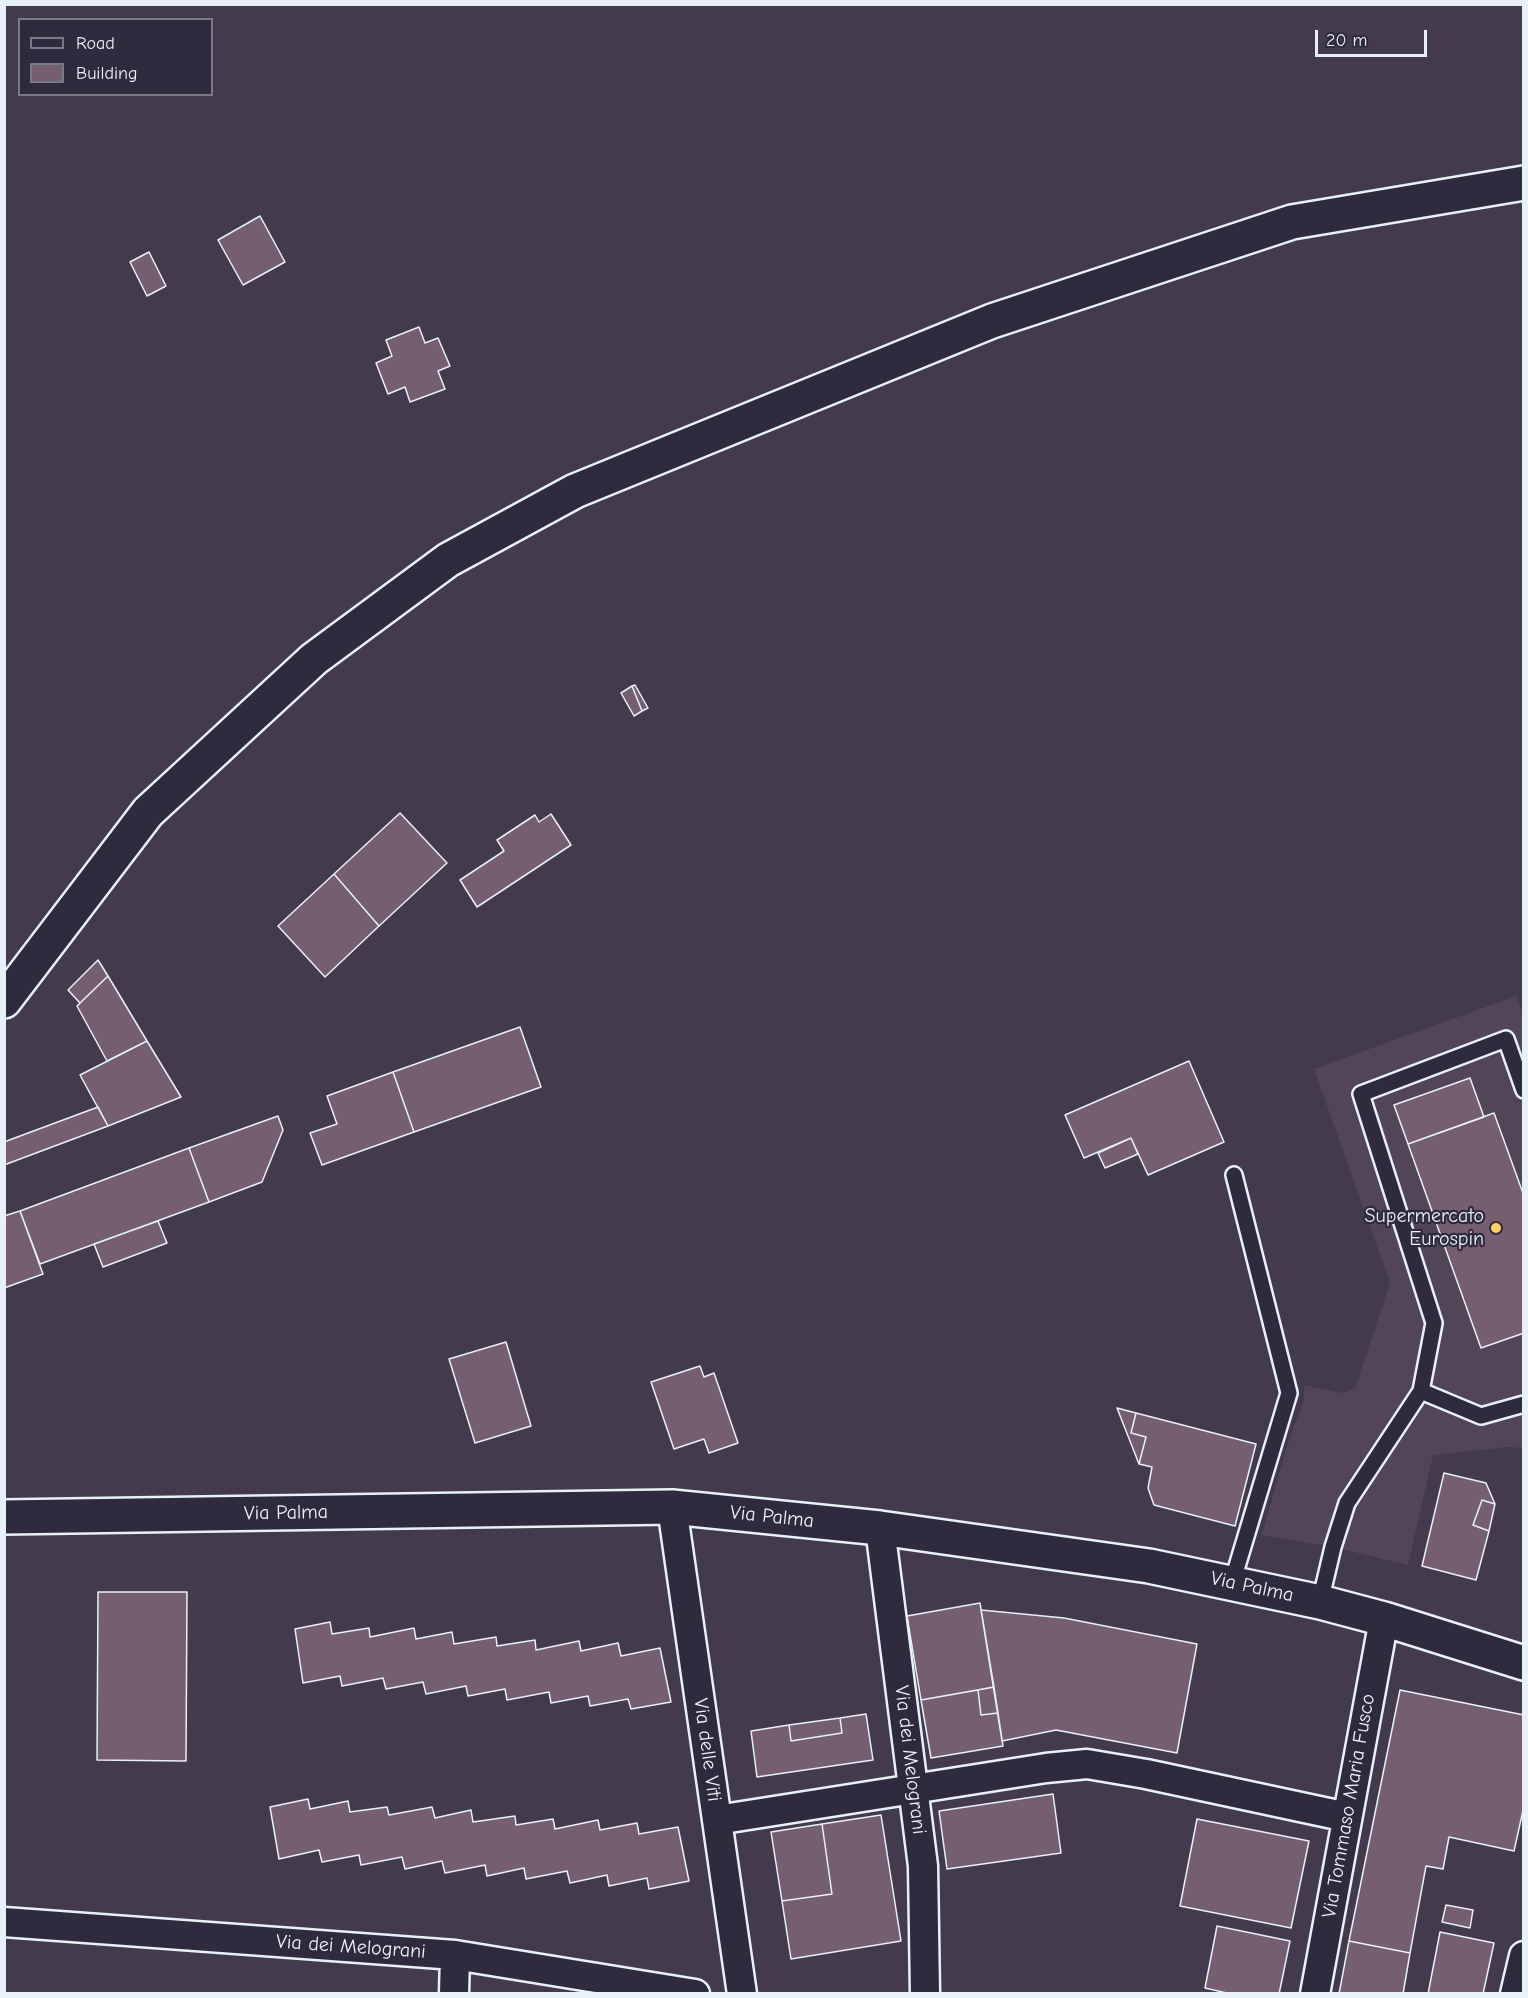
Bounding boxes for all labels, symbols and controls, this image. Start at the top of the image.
legend [18,18,213,96]
scale bar [1318,18,1430,56]
text: 20 m [1326,30,1367,51]
text: Road [76,33,115,54]
text: Building [76,63,138,84]
place label: Supermercato Eurospin [1365,1204,1484,1251]
marker: Supermercato Eurospin [1489,1221,1503,1235]
street label: Via Palma [244,1500,328,1526]
street label: Via Palma [729,1501,815,1533]
street label: Via Palma [1208,1567,1296,1607]
street label: Via dei Melograni [889,1684,931,1836]
street label: Via Tommaso Maria Fusco [1317,1692,1381,1920]
street label: Via delle Viti [688,1697,726,1803]
street label: Via dei Melograni [275,1930,427,1964]

